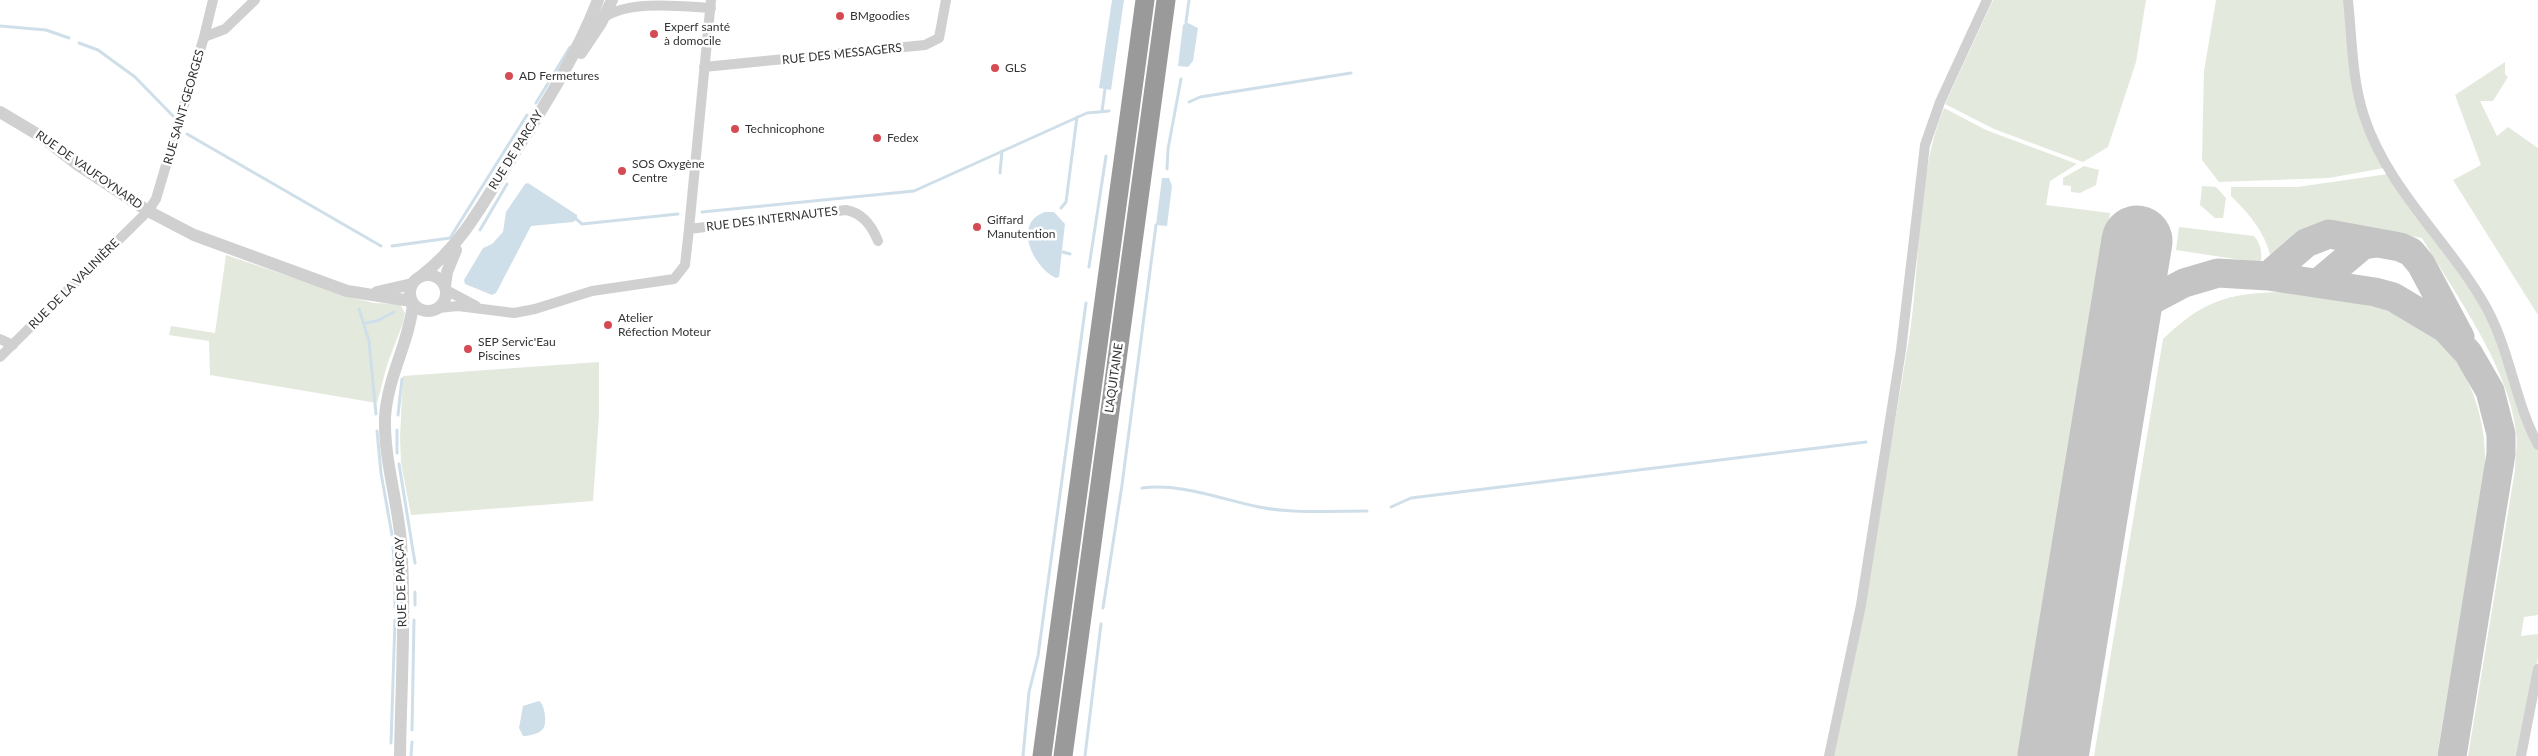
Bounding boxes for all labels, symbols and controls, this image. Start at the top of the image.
place label: BMgoodies [850,9,910,23]
marker: BMgoodies [834,10,846,22]
place label: Experf santé à domocile [664,20,730,48]
marker: Experf santé à domocile [648,28,660,40]
street label: RUE DES MESSAGERS [781,41,903,67]
street label: RUE SAINT-GEORGES [161,48,207,166]
place label: GLS [1005,61,1026,75]
marker: GLS [989,62,1001,74]
place label: AD Fermetures [519,69,599,83]
marker: AD Fermetures [503,70,515,82]
street label: RUE DE PARCAY [486,108,546,192]
place label: Technicophone [745,122,825,136]
marker: Technicophone [729,123,741,135]
street label: RUE DE VAUFOYNARD [33,128,145,212]
place label: Fedex [887,131,919,145]
marker: Fedex [871,132,883,144]
place label: SOS Oxygène Centre [632,157,705,185]
marker: SOS Oxygène Centre [616,165,628,177]
street label: RUE DES INTERNAUTES [705,204,839,234]
place label: Giffard Manutention [987,213,1055,241]
marker: Giffard Manutention [971,221,983,233]
street label: RUE DE LA VALINIÈRE [26,236,122,332]
place label: Atelier Réfection Moteur [618,311,711,339]
marker: Atelier Réfection Moteur [602,319,614,331]
place label: SEP Servic'Eau Piscines [478,335,556,363]
street label: L'AQUITAINE [1102,342,1126,414]
marker: SEP Servic'Eau Piscines [462,343,474,355]
street label: RUE DE PARÇAY [392,537,410,627]

